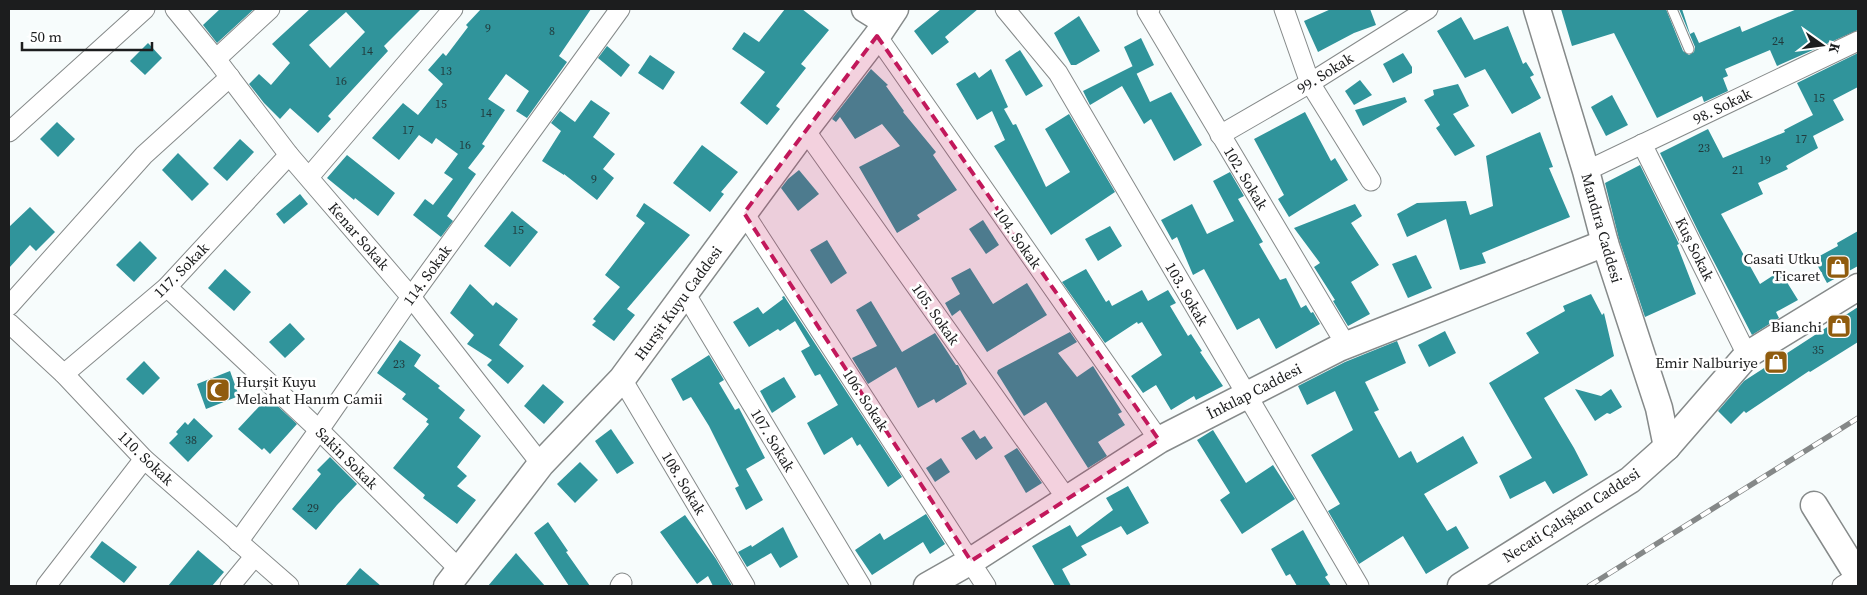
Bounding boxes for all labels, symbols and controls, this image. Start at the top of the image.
scale bar [22,20,152,52]
house number: 9 [485,20,491,36]
north arrow [1797,20,1847,70]
house number: 8 [549,23,555,39]
text: 50 m [30,26,62,47]
house number: 24 [1772,33,1784,49]
text: K [1824,41,1845,56]
house number: 14 [361,43,373,59]
street label: 99. Sokak [1293,47,1358,99]
house number: 13 [440,63,452,79]
house number: 16 [335,73,347,89]
street label: 98. Sokak [1689,82,1756,129]
house number: 15 [1813,90,1825,106]
house number: 15 [435,96,447,112]
house number: 14 [480,105,492,121]
house number: 17 [402,122,414,138]
house number: 17 [1795,131,1807,147]
house number: 16 [459,137,471,153]
house number: 23 [1698,140,1710,156]
street label: 102. Sokak [1219,142,1274,214]
house number: 19 [1759,152,1771,168]
house number: 21 [1732,162,1744,178]
house number: 9 [591,171,597,187]
street label: Mandıra Caddesi [1576,171,1628,285]
street label: Kenar Sokak [324,198,395,275]
street label: 104. Sokak [989,203,1047,273]
street label: Kuş Sokak [1671,214,1720,285]
house number: 15 [512,222,524,238]
street label: 117. Sokak [149,237,214,302]
street label: 114. Sokak [398,240,457,310]
street label: Hurşit Kuyu Caddesi [629,242,727,364]
place label: Casati Utku Ticaret [1743,248,1820,286]
shop icon: Casati Utku Ticaret [1825,254,1851,280]
street label: 103. Sokak [1160,258,1214,330]
street label: 105. Sokak [907,279,965,349]
shop icon: Bianchi [1826,313,1852,339]
place label: Bianchi [1771,316,1822,337]
house number: 35 [1812,342,1824,358]
shop icon: Emir Nalburiye [1763,349,1789,375]
place label: Emir Nalburiye [1655,352,1758,373]
house number: 23 [393,356,405,372]
street label: İnkılap Caddesi [1203,358,1305,424]
street label: 106. Sokak [838,365,894,436]
place label: Hurşit Kuyu Melahat Hanım Camii [236,371,383,409]
mosque icon: Hurşit Kuyu Melahat Hanım Camii [205,377,231,403]
street label: 107. Sokak [746,404,801,476]
street label: Sakin Sokak [311,422,383,494]
street label: 110. Sokak [113,426,179,491]
house number: 38 [185,432,197,448]
street label: 108. Sokak [657,447,712,519]
street label: Necati Çalışkan Caddesi [1498,463,1644,567]
house number: 29 [307,500,319,516]

